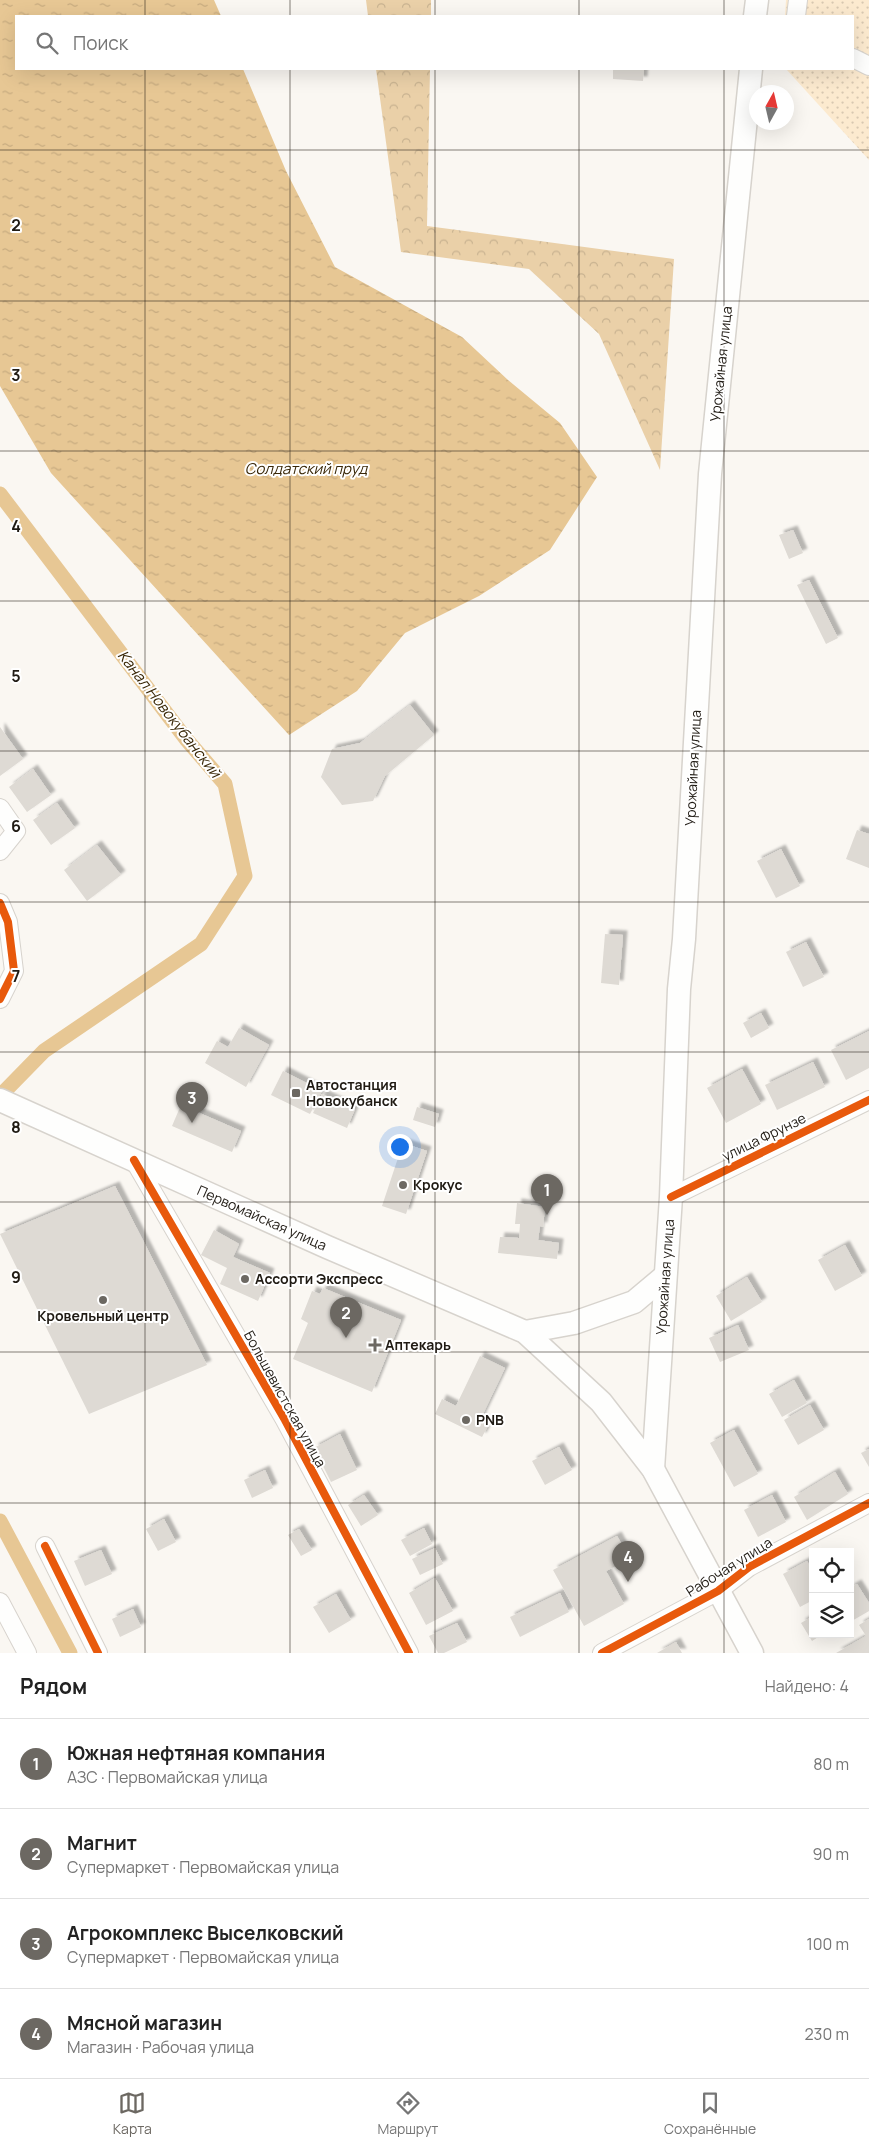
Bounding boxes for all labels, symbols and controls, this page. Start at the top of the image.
search box [15,15,854,70]
icon: search [33,29,61,57]
text: Поиск [73,30,128,56]
north arrow [749,85,794,130]
text: 2 [11,214,21,236]
street label: Урожайная улица [705,305,736,423]
text: 3 [11,364,21,386]
water label: Солдатский пруд [245,458,368,479]
text: 4 [11,515,21,537]
water label: Канал Новокубанский [113,646,227,783]
text: 5 [11,665,21,687]
street label: Урожайная улица [680,710,705,826]
text: 6 [11,815,21,837]
text: 7 [12,965,20,987]
place label: Автостанция Новокубанск [306,1075,398,1110]
pin: 3 [176,1082,208,1123]
marker: Автостанция Новокубанск [290,1087,302,1099]
street label: улица Фрунзе [719,1108,809,1165]
text: 8 [11,1116,21,1138]
your location [387,1134,413,1160]
pin: 1 [531,1174,563,1215]
place label: Крокус [413,1175,462,1194]
marker: Крокус [397,1179,409,1191]
street label: Первомайская улица [194,1180,330,1255]
street label: Урожайная улица [651,1218,678,1335]
text: 9 [11,1266,21,1288]
place label: Ассорти Экспресс [255,1269,383,1288]
marker: Ассорти Экспресс [239,1273,251,1285]
marker: Кровельный центр [97,1294,109,1306]
pin: 2 [330,1297,362,1338]
place label: Кровельный центр [37,1306,169,1325]
street label: Большевистская улица [240,1327,331,1470]
place label: Аптекарь [385,1335,451,1354]
marker: Аптекарь [369,1339,381,1351]
place label: PNB [476,1410,504,1429]
marker: PNB [460,1414,472,1426]
street label: Рабочая улица [682,1533,775,1601]
pin: 4 [612,1541,644,1582]
map controls [809,1548,854,1638]
button: locate [809,1548,854,1593]
button: layers [809,1593,854,1638]
text: Рядом [20,1672,87,1700]
text: Найдено: 4 [765,1675,849,1697]
text: Южная нефтяная компания [67,1740,325,1766]
text: 1 [32,1753,40,1775]
text: 80 m [813,1753,849,1775]
text: АЗС · Первомайская улица [67,1766,268,1788]
text: Магнит [67,1830,137,1856]
text: 2 [31,1843,41,1865]
text: 90 m [813,1843,849,1865]
text: Супермаркет · Первомайская улица [67,1856,339,1878]
text: Агрокомплекс Выселковский [67,1920,344,1946]
text: 3 [31,1933,41,1955]
text: 100 m [806,1933,849,1955]
text: Супермаркет · Первомайская улица [67,1946,339,1968]
text: Мясной магазин [67,2010,222,2036]
text: 4 [31,2023,41,2045]
text: 230 m [805,2023,849,2045]
text: Магазин · Рабочая улица [67,2036,254,2058]
tab: Карта [113,2089,152,2138]
tab: Маршрут [377,2089,438,2138]
tab: Сохранённые [664,2089,756,2138]

